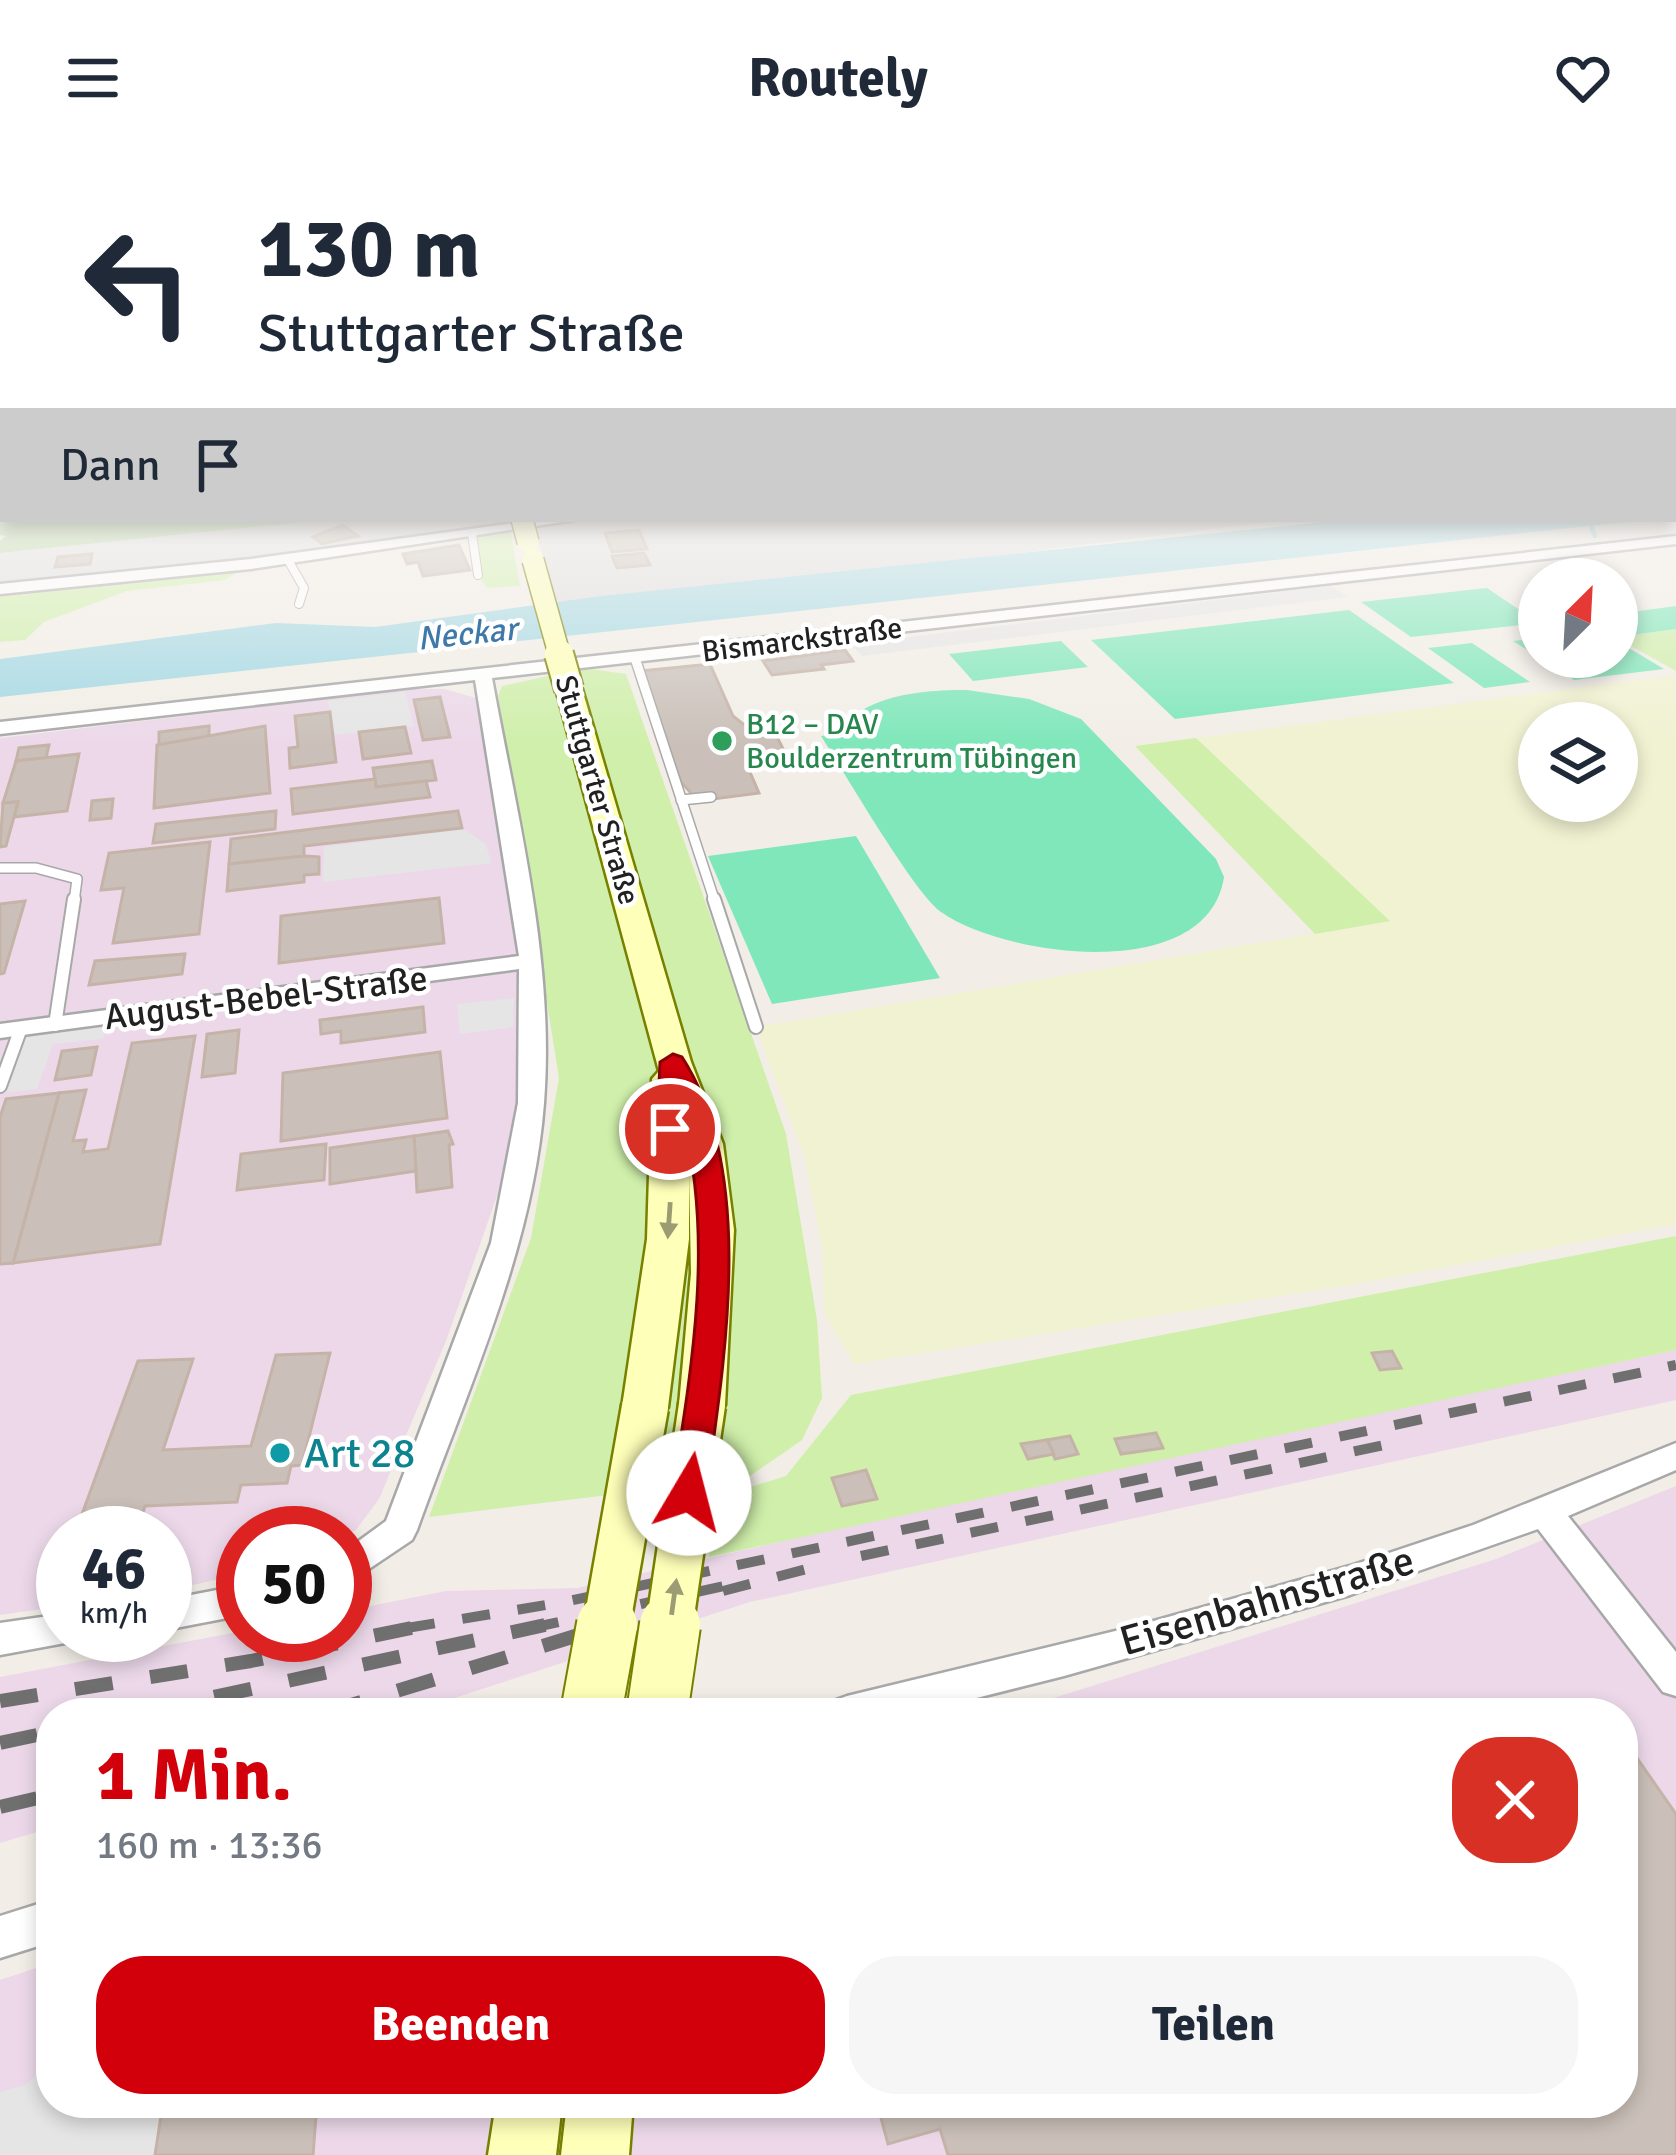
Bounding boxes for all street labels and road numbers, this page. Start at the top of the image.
street label: Bismarckstraße [700,609,904,671]
street label: Stuttgarter Straße [547,671,647,909]
street label: August-Bebel-Straße [102,956,430,1040]
street label: Eisenbahnstraße [1114,1535,1420,1667]

